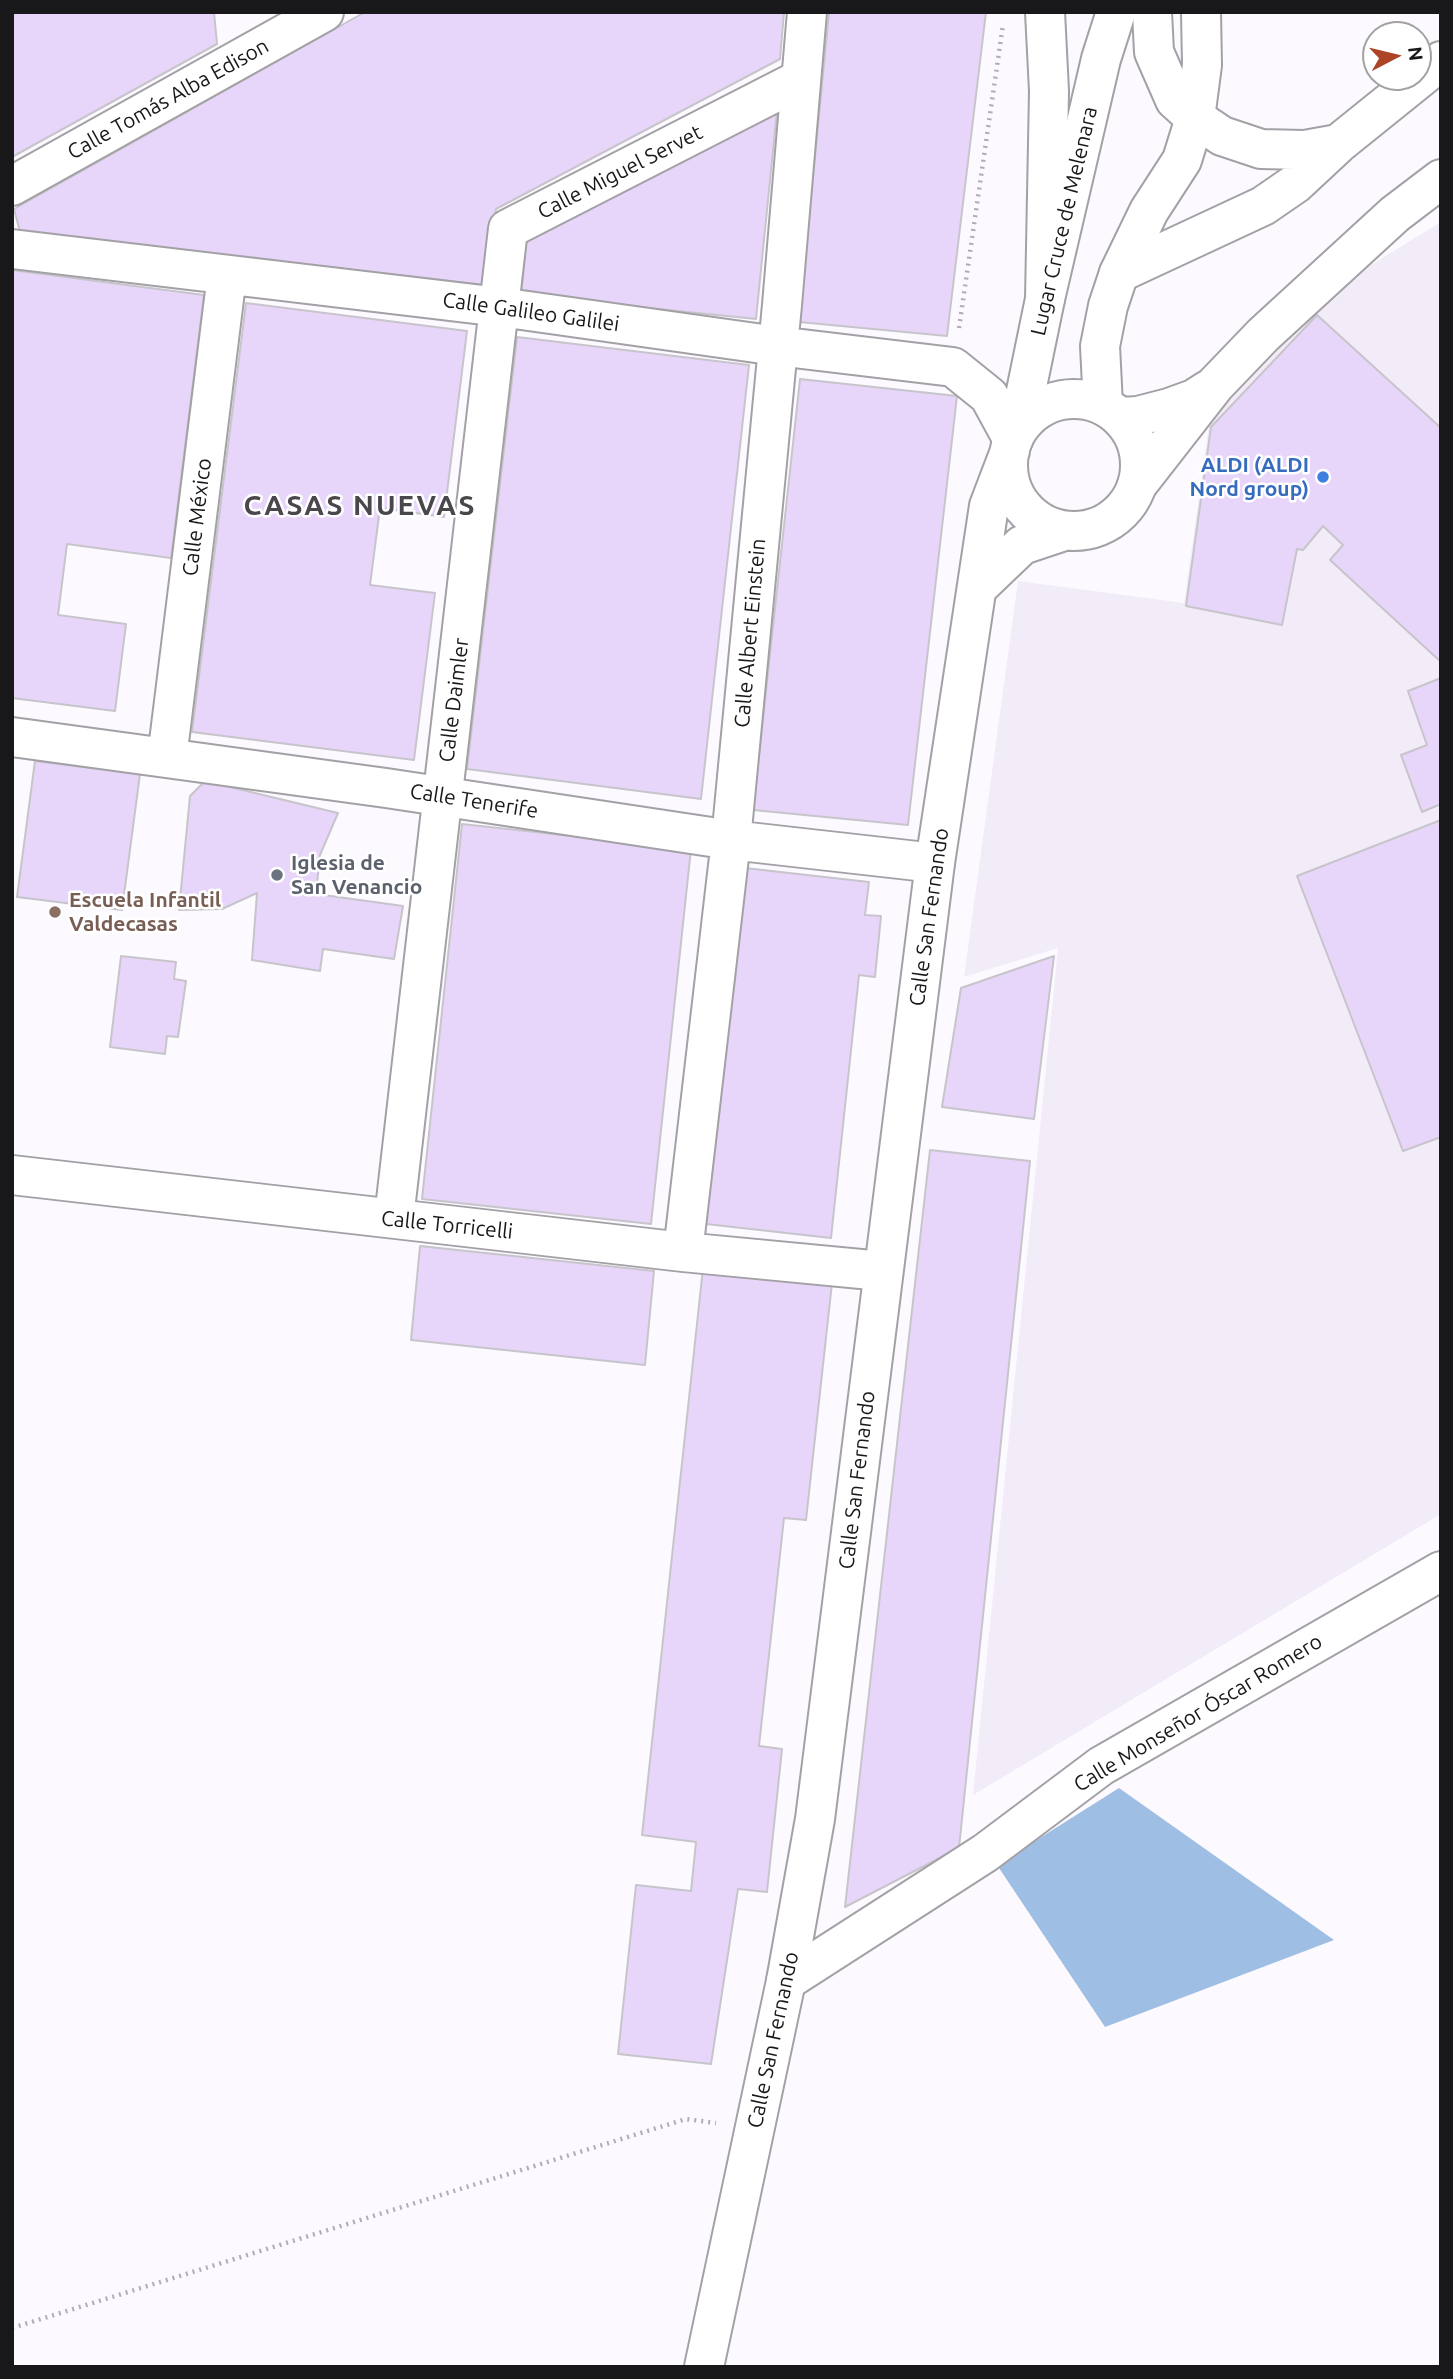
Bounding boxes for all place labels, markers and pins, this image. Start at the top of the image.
place label: ALDI (ALDI Nord group) [1190,452,1309,502]
marker: ALDI (ALDI Nord group) [1315,469,1331,485]
place label: Iglesia de San Venancio [291,850,422,900]
marker: Iglesia de San Venancio [269,867,285,883]
place label: Escuela Infantil Valdecasas [69,887,221,937]
marker: Escuela Infantil Valdecasas [47,904,63,920]

